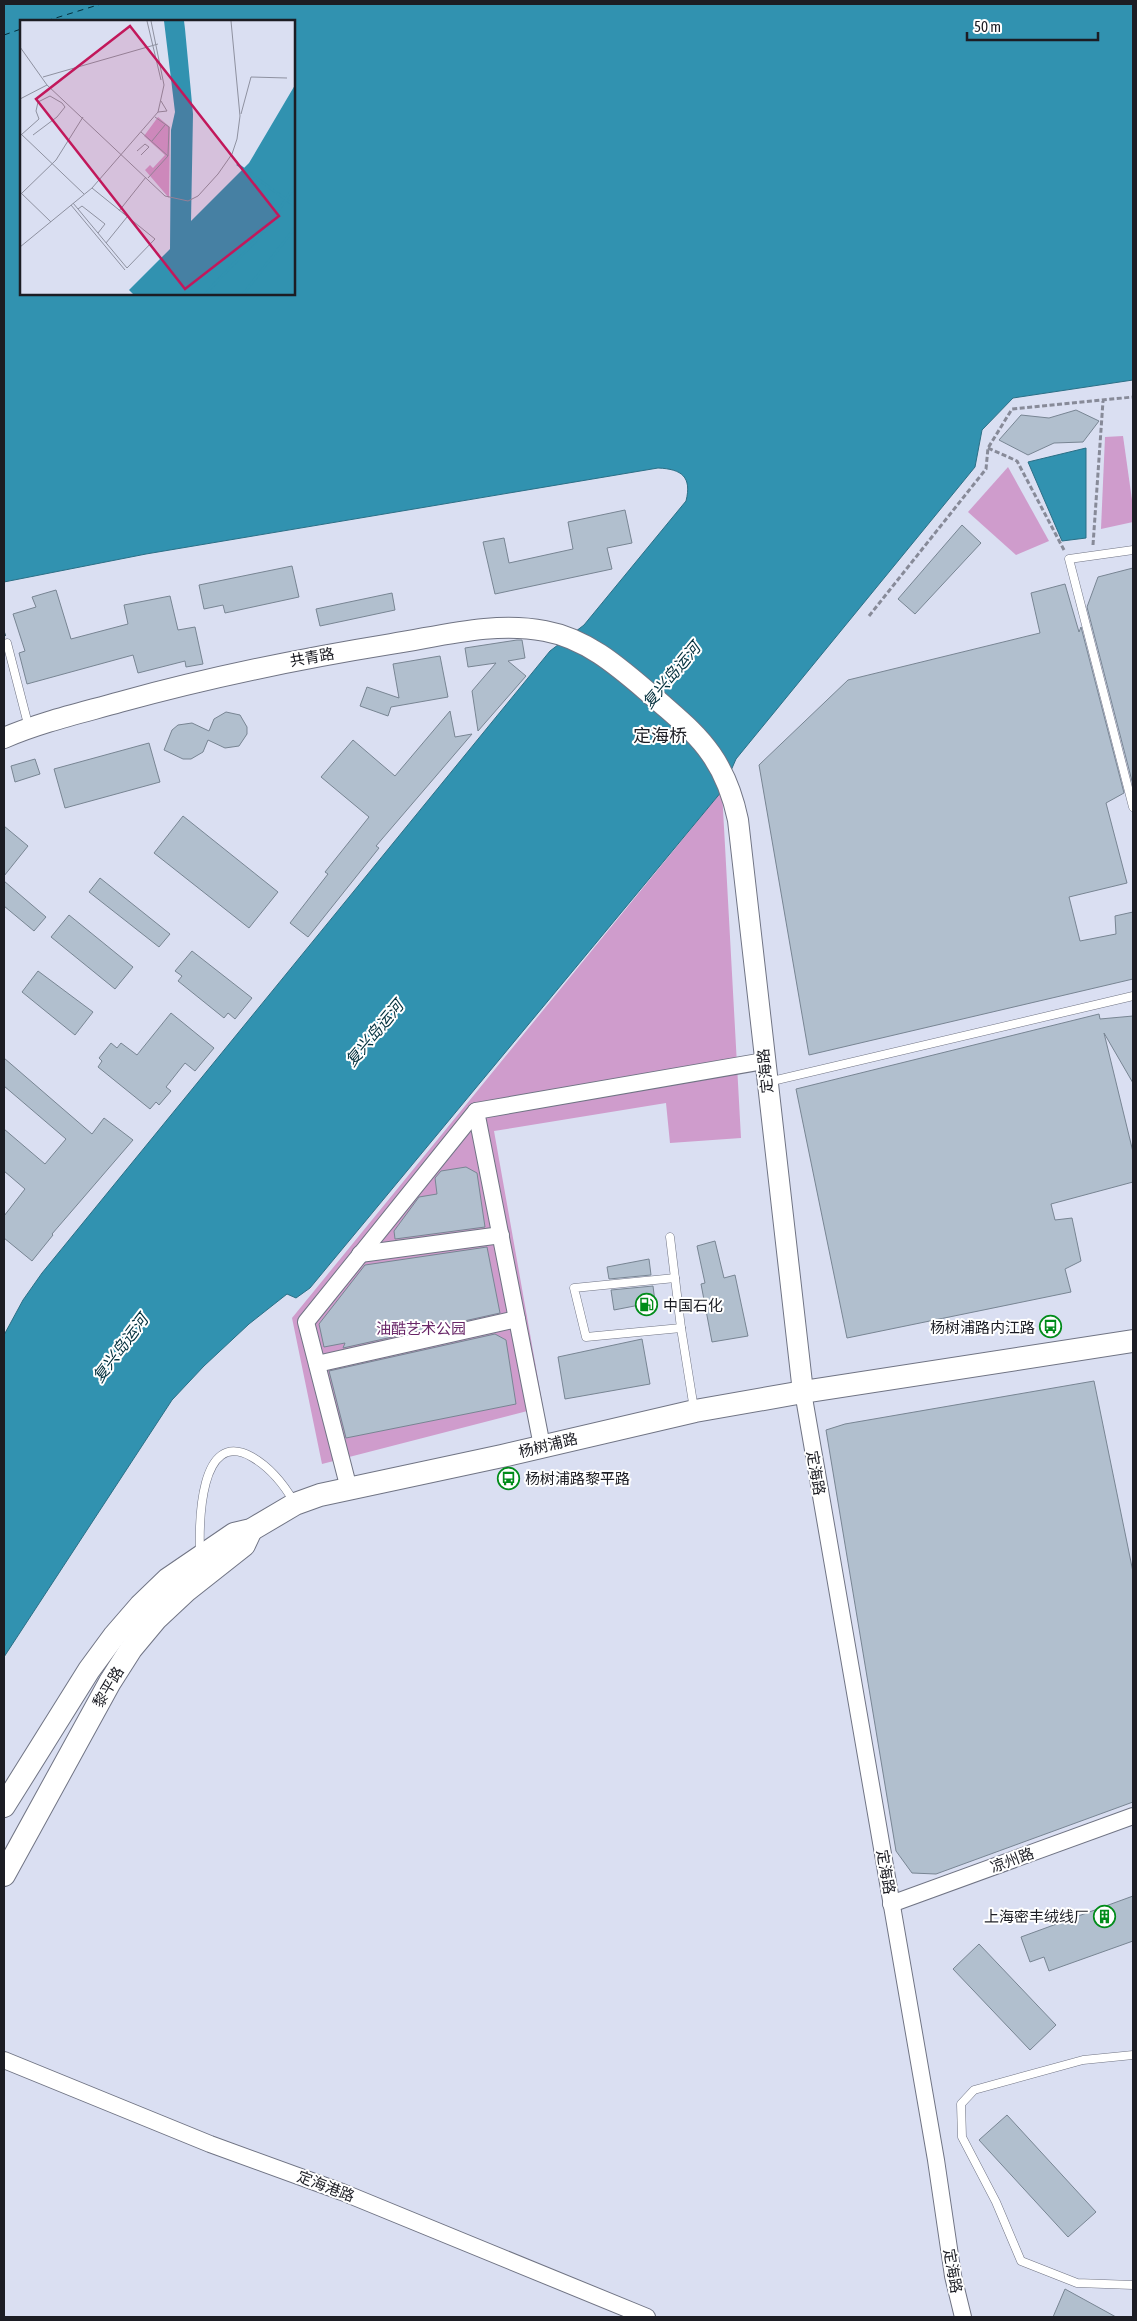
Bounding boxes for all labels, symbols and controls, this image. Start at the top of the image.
scale bar [967,10,1098,42]
text: 50 m [974,18,1001,35]
inset map [20,20,295,295]
water label: 复兴岛运河 [638,636,706,711]
street label: 共青路 [288,645,336,669]
district label: 定海桥 [633,725,687,746]
water label: 复兴岛运河 [341,994,409,1069]
street label: 定海路 [754,1048,776,1094]
fuel station icon: 中国石化 [635,1293,659,1317]
place label: 中国石化 [663,1297,723,1314]
water label: 复兴岛运河 [89,1308,153,1385]
bus stop icon: 杨树浦路内江路 [1039,1315,1063,1339]
place label: 杨树浦路内江路 [930,1319,1035,1336]
park label: 油酷艺术公园 [376,1320,466,1337]
street label: 杨树浦路 [517,1429,579,1461]
street label: 定海路 [804,1449,828,1497]
bus stop icon: 杨树浦路黎平路 [497,1466,521,1490]
place label: 杨树浦路黎平路 [525,1470,630,1487]
street label: 黎平路 [89,1663,127,1711]
street label: 凉州路 [988,1844,1036,1876]
street label: 定海路 [874,1848,898,1896]
building icon: 上海密丰绒线厂 [1093,1904,1117,1928]
place label: 上海密丰绒线厂 [984,1908,1089,1925]
street label: 定海港路 [295,2167,357,2205]
street label: 定海路 [941,2247,965,2295]

